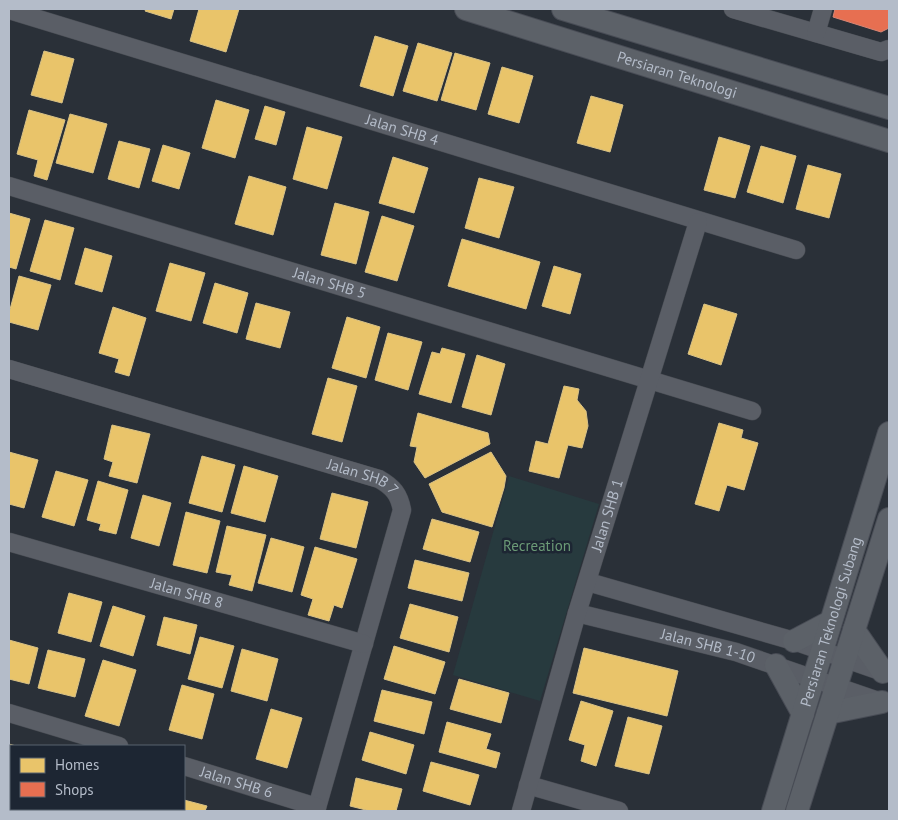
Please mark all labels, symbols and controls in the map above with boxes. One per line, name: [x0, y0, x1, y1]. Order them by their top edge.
street label: Persiaran Teknologi: [615, 47, 739, 102]
street label: Jalan SHB 4: [363, 109, 441, 149]
street label: Jalan SHB 5: [290, 262, 368, 303]
street label: Jalan SHB 7: [324, 454, 403, 499]
street label: Jalan SHB 1: [586, 477, 627, 555]
street label: Persiaran Teknologi Subang: [796, 534, 866, 709]
park label: Recreation: [503, 536, 571, 555]
street label: Jalan SHB 8: [147, 573, 226, 612]
street label: Jalan SHB 1-10: [658, 624, 758, 667]
legend: [10, 745, 185, 810]
text: Homes: [55, 755, 99, 774]
street label: Jalan SHB 6: [197, 761, 275, 802]
text: Shops: [55, 780, 94, 799]

